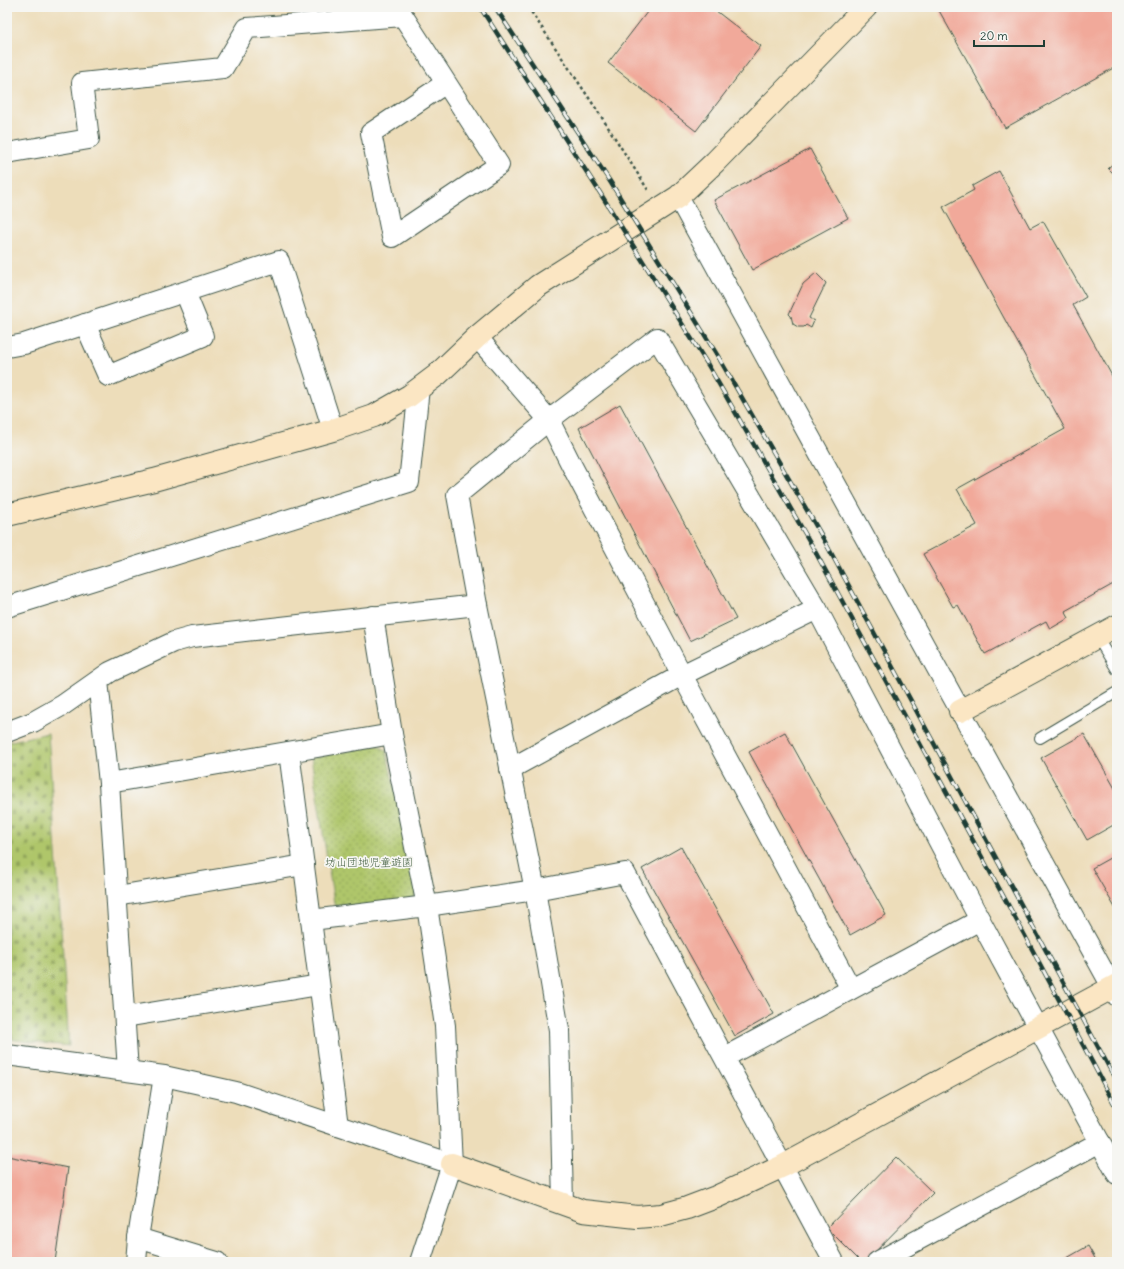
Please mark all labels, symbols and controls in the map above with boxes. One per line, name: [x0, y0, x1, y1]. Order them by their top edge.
scale bar: [974, 22, 1044, 48]
text: 20 m: [980, 28, 1008, 43]
park label: 坊山団地児童遊園: [325, 855, 413, 869]

